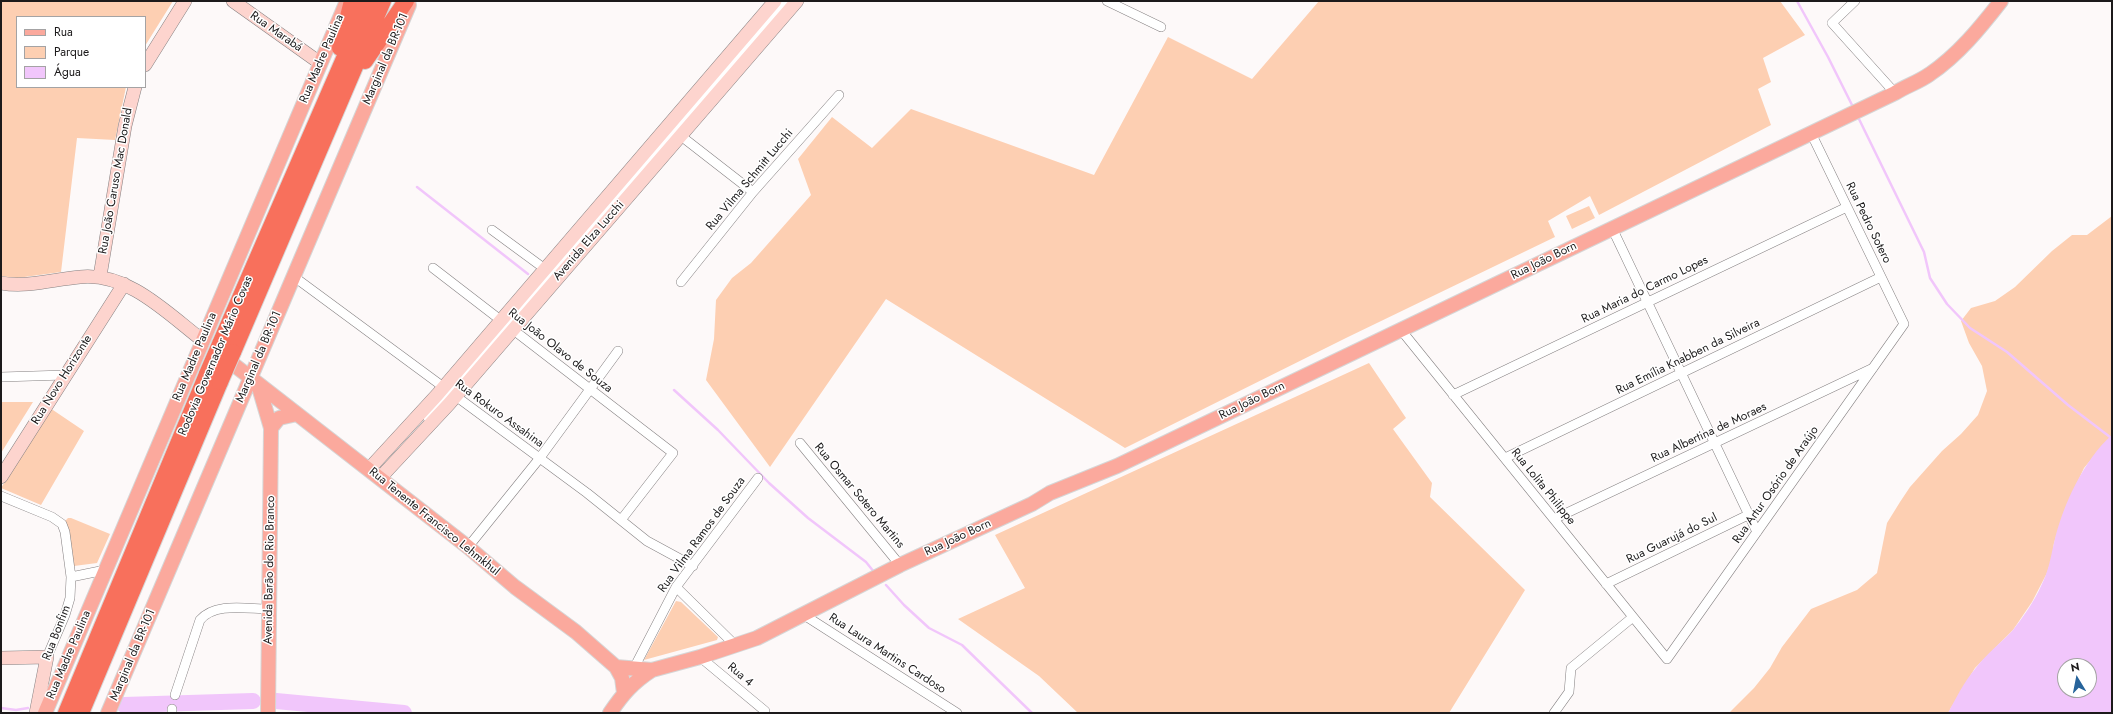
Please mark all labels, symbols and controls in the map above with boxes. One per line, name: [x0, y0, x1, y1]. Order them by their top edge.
street label: Rua Marabá: [247, 9, 305, 55]
street label: Marginal da BR-101: [360, 11, 412, 107]
street label: Rua Madre Paulina: [297, 13, 347, 105]
legend: [16, 16, 146, 88]
text: Rua: [54, 23, 73, 41]
text: Parque: [54, 43, 89, 61]
text: Água: [54, 63, 81, 81]
street label: Rua João Caruso Mac Donald: [96, 107, 136, 255]
street label: Rua Vilma Schmitt Lucchi: [703, 126, 797, 234]
street label: Rua Pedro Sotero: [1842, 180, 1894, 266]
street label: Avenida Elza Lucchi: [550, 198, 628, 284]
street label: Rua João Born: [1509, 239, 1579, 283]
street label: Rua Maria do Carmo Lopes: [1579, 253, 1711, 327]
street label: Rodovia Governador Mário Covas: [176, 274, 256, 438]
street label: Rua João Olavo de Souza: [505, 306, 615, 396]
street label: Marginal da BR-101: [233, 309, 285, 405]
street label: Rua Madre Paulina: [170, 311, 220, 403]
street label: Rua Emília Knabben da Silveira: [1614, 316, 1762, 398]
street label: Rua Novo Horizonte: [29, 333, 95, 427]
street label: Rua Rokuro Assahina: [452, 377, 546, 451]
street label: Rua João Born: [1217, 379, 1287, 423]
street label: Rua Albertina de Moraes: [1649, 400, 1769, 466]
street label: Rua Artur Osório de Araújo: [1730, 424, 1822, 546]
street label: Rua Osmar Sotero Martins: [811, 441, 907, 551]
street label: Rua Lolita Philippe: [1508, 446, 1578, 528]
street label: Rua Tenente Francisco Lehmkhul: [366, 465, 502, 579]
street label: Rua Vilma Ramos de Souza: [655, 474, 749, 596]
street label: Avenida Barão do Rio Branco: [262, 495, 278, 645]
street label: Rua Guarujá do Sul: [1624, 511, 1720, 567]
street label: Rua João Born: [923, 516, 993, 560]
street label: Rua Bonfim: [40, 603, 74, 663]
street label: Marginal da BR-101: [107, 607, 159, 703]
street label: Rua Madre Paulina: [44, 609, 94, 701]
street label: Rua Laura Martins Cardoso: [826, 611, 948, 697]
north arrow: [2057, 658, 2097, 698]
text: N: [2069, 659, 2081, 676]
street label: Rua 4: [724, 660, 756, 690]

